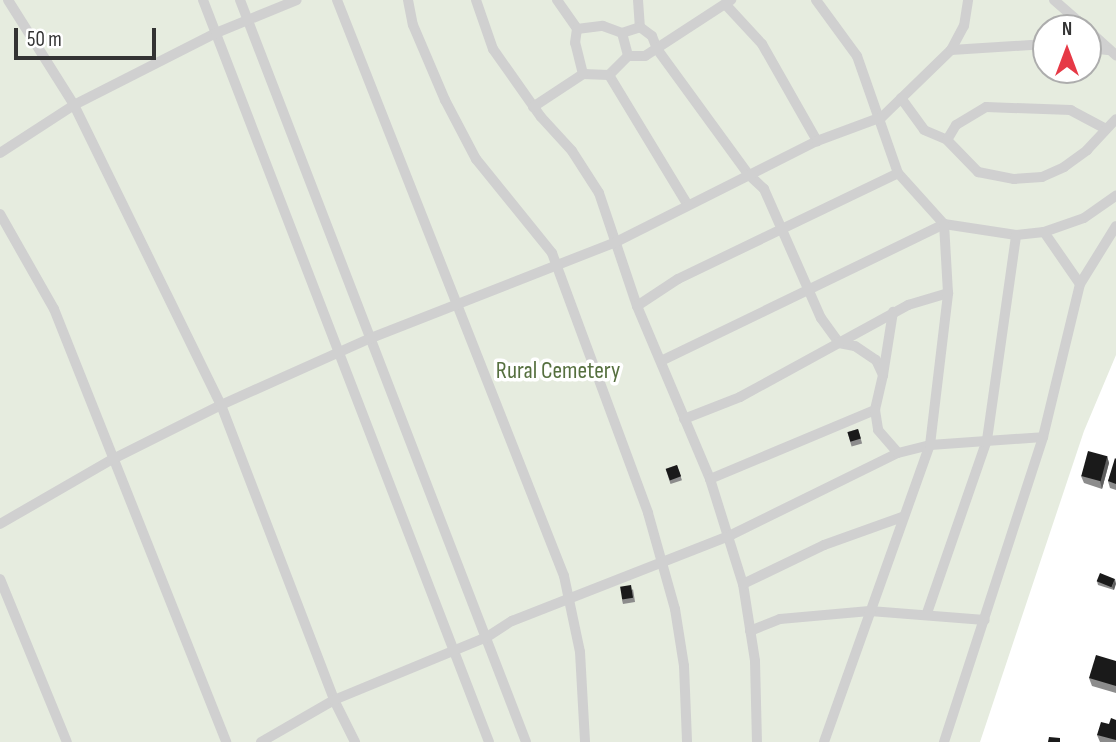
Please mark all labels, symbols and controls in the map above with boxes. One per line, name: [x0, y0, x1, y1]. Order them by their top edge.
scale bar: [18, 14, 159, 58]
north arrow: [1032, 14, 1102, 84]
text: N: [1062, 18, 1072, 41]
text: 50 m: [27, 27, 62, 52]
park label: Rural Cemetery: [496, 357, 620, 385]

